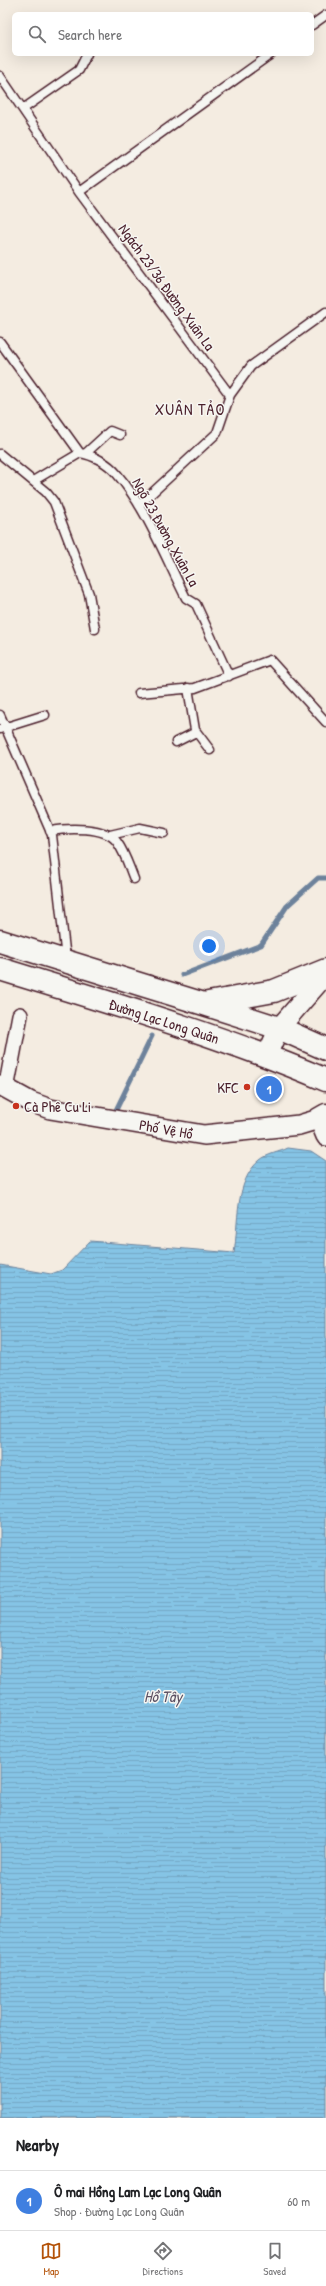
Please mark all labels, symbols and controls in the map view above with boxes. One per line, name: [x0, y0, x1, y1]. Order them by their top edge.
search box: [12, 12, 314, 56]
icon: search: [26, 23, 48, 45]
text: Search here: [58, 24, 122, 45]
street label: Ngách 23/36 Đường Xuân La: [114, 219, 220, 355]
district label: XUÂN TẢO: [155, 398, 225, 420]
street label: Ngõ 23 Đường Xuân La: [127, 474, 205, 590]
your location: [199, 936, 219, 956]
street label: Đường Lạc Long Quân: [106, 993, 222, 1049]
pin: 1: [256, 1074, 282, 1104]
place label: KFC: [217, 1077, 239, 1098]
marker: KFC: [242, 1082, 252, 1092]
place label: Cà Phê Cu Li: [24, 1096, 91, 1117]
marker: Cà Phê Cu Li: [11, 1101, 21, 1111]
street label: Phố Vệ Hồ: [138, 1114, 194, 1144]
water label: Hồ Tây: [144, 1685, 184, 1707]
text: Nearby: [16, 2133, 59, 2156]
text: Ô mai Hồng Lam Lạc Long Quân: [54, 2181, 222, 2202]
text: 1: [27, 2192, 31, 2210]
text: 60 m: [287, 2192, 310, 2210]
text: Shop · Đường Lạc Long Quân: [54, 2202, 184, 2220]
tab: Map: [40, 2240, 62, 2278]
tab: Directions: [143, 2240, 183, 2278]
tab: Saved: [263, 2240, 286, 2278]

